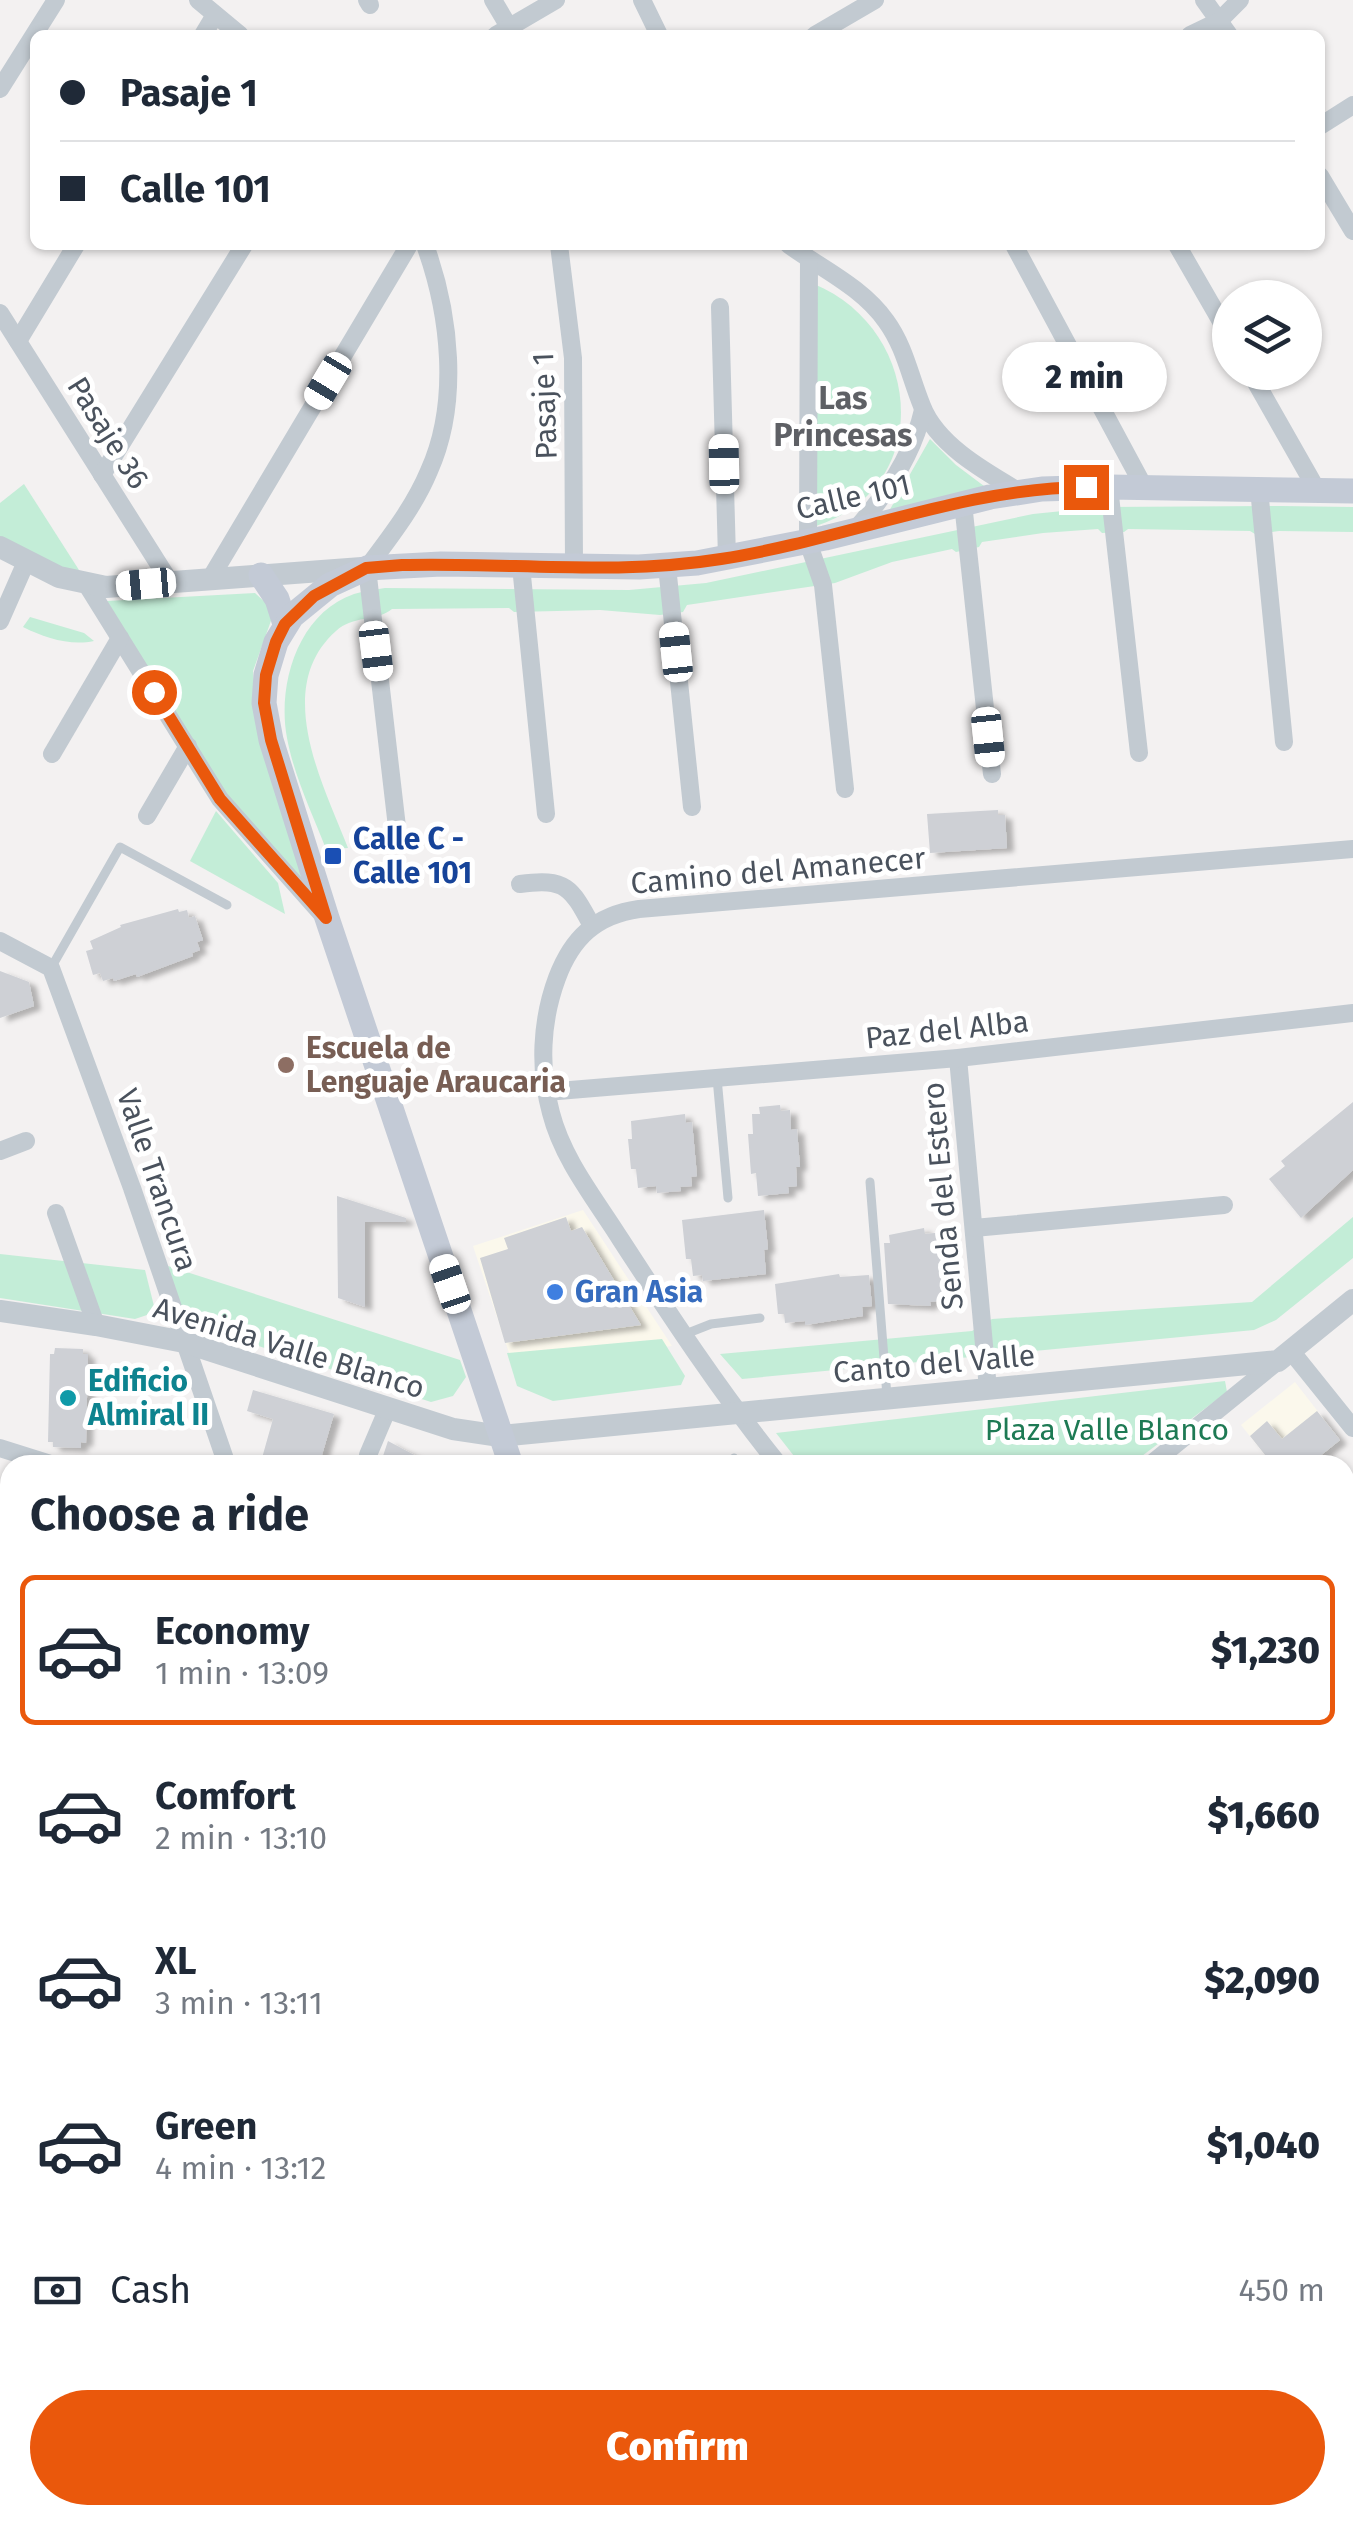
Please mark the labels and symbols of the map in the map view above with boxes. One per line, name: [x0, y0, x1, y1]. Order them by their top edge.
callout: 2 min: [1004, 342, 1168, 412]
car: [300, 348, 356, 414]
street label: Pasaje 1: [525, 352, 565, 460]
street label: Pasaje 36: [60, 370, 156, 496]
district label: Las Princesas: [773, 379, 913, 454]
car: [708, 434, 740, 494]
route end: [1064, 465, 1109, 510]
street label: Calle 101: [792, 466, 914, 528]
car: [115, 566, 177, 602]
car: [357, 619, 395, 683]
car: [658, 621, 694, 683]
route start: [132, 670, 177, 715]
car: [970, 706, 1006, 768]
place label: Calle C - Calle 101: [353, 821, 472, 891]
street label: Camino del Amanecer: [629, 840, 927, 902]
marker: Calle C - Calle 101: [322, 845, 344, 867]
street label: Paz del Alba: [864, 1004, 1030, 1056]
place label: Escuela de Lenguaje Araucaria: [306, 1030, 566, 1100]
marker: Escuela de Lenguaje Araucaria: [275, 1054, 297, 1076]
street label: Senda del Estero: [915, 1081, 971, 1311]
street label: Valle Trancura: [109, 1084, 205, 1276]
car: [426, 1251, 474, 1317]
place label: Gran Asia: [575, 1274, 703, 1310]
marker: Gran Asia: [544, 1281, 566, 1303]
street label: Avenida Valle Blanco: [149, 1290, 429, 1406]
street label: Canto del Valle: [832, 1337, 1036, 1391]
place label: Edificio Almiral II: [87, 1363, 209, 1433]
marker: Edificio Almiral II: [57, 1387, 79, 1409]
park label: Plaza Valle Blanco: [985, 1412, 1229, 1448]

